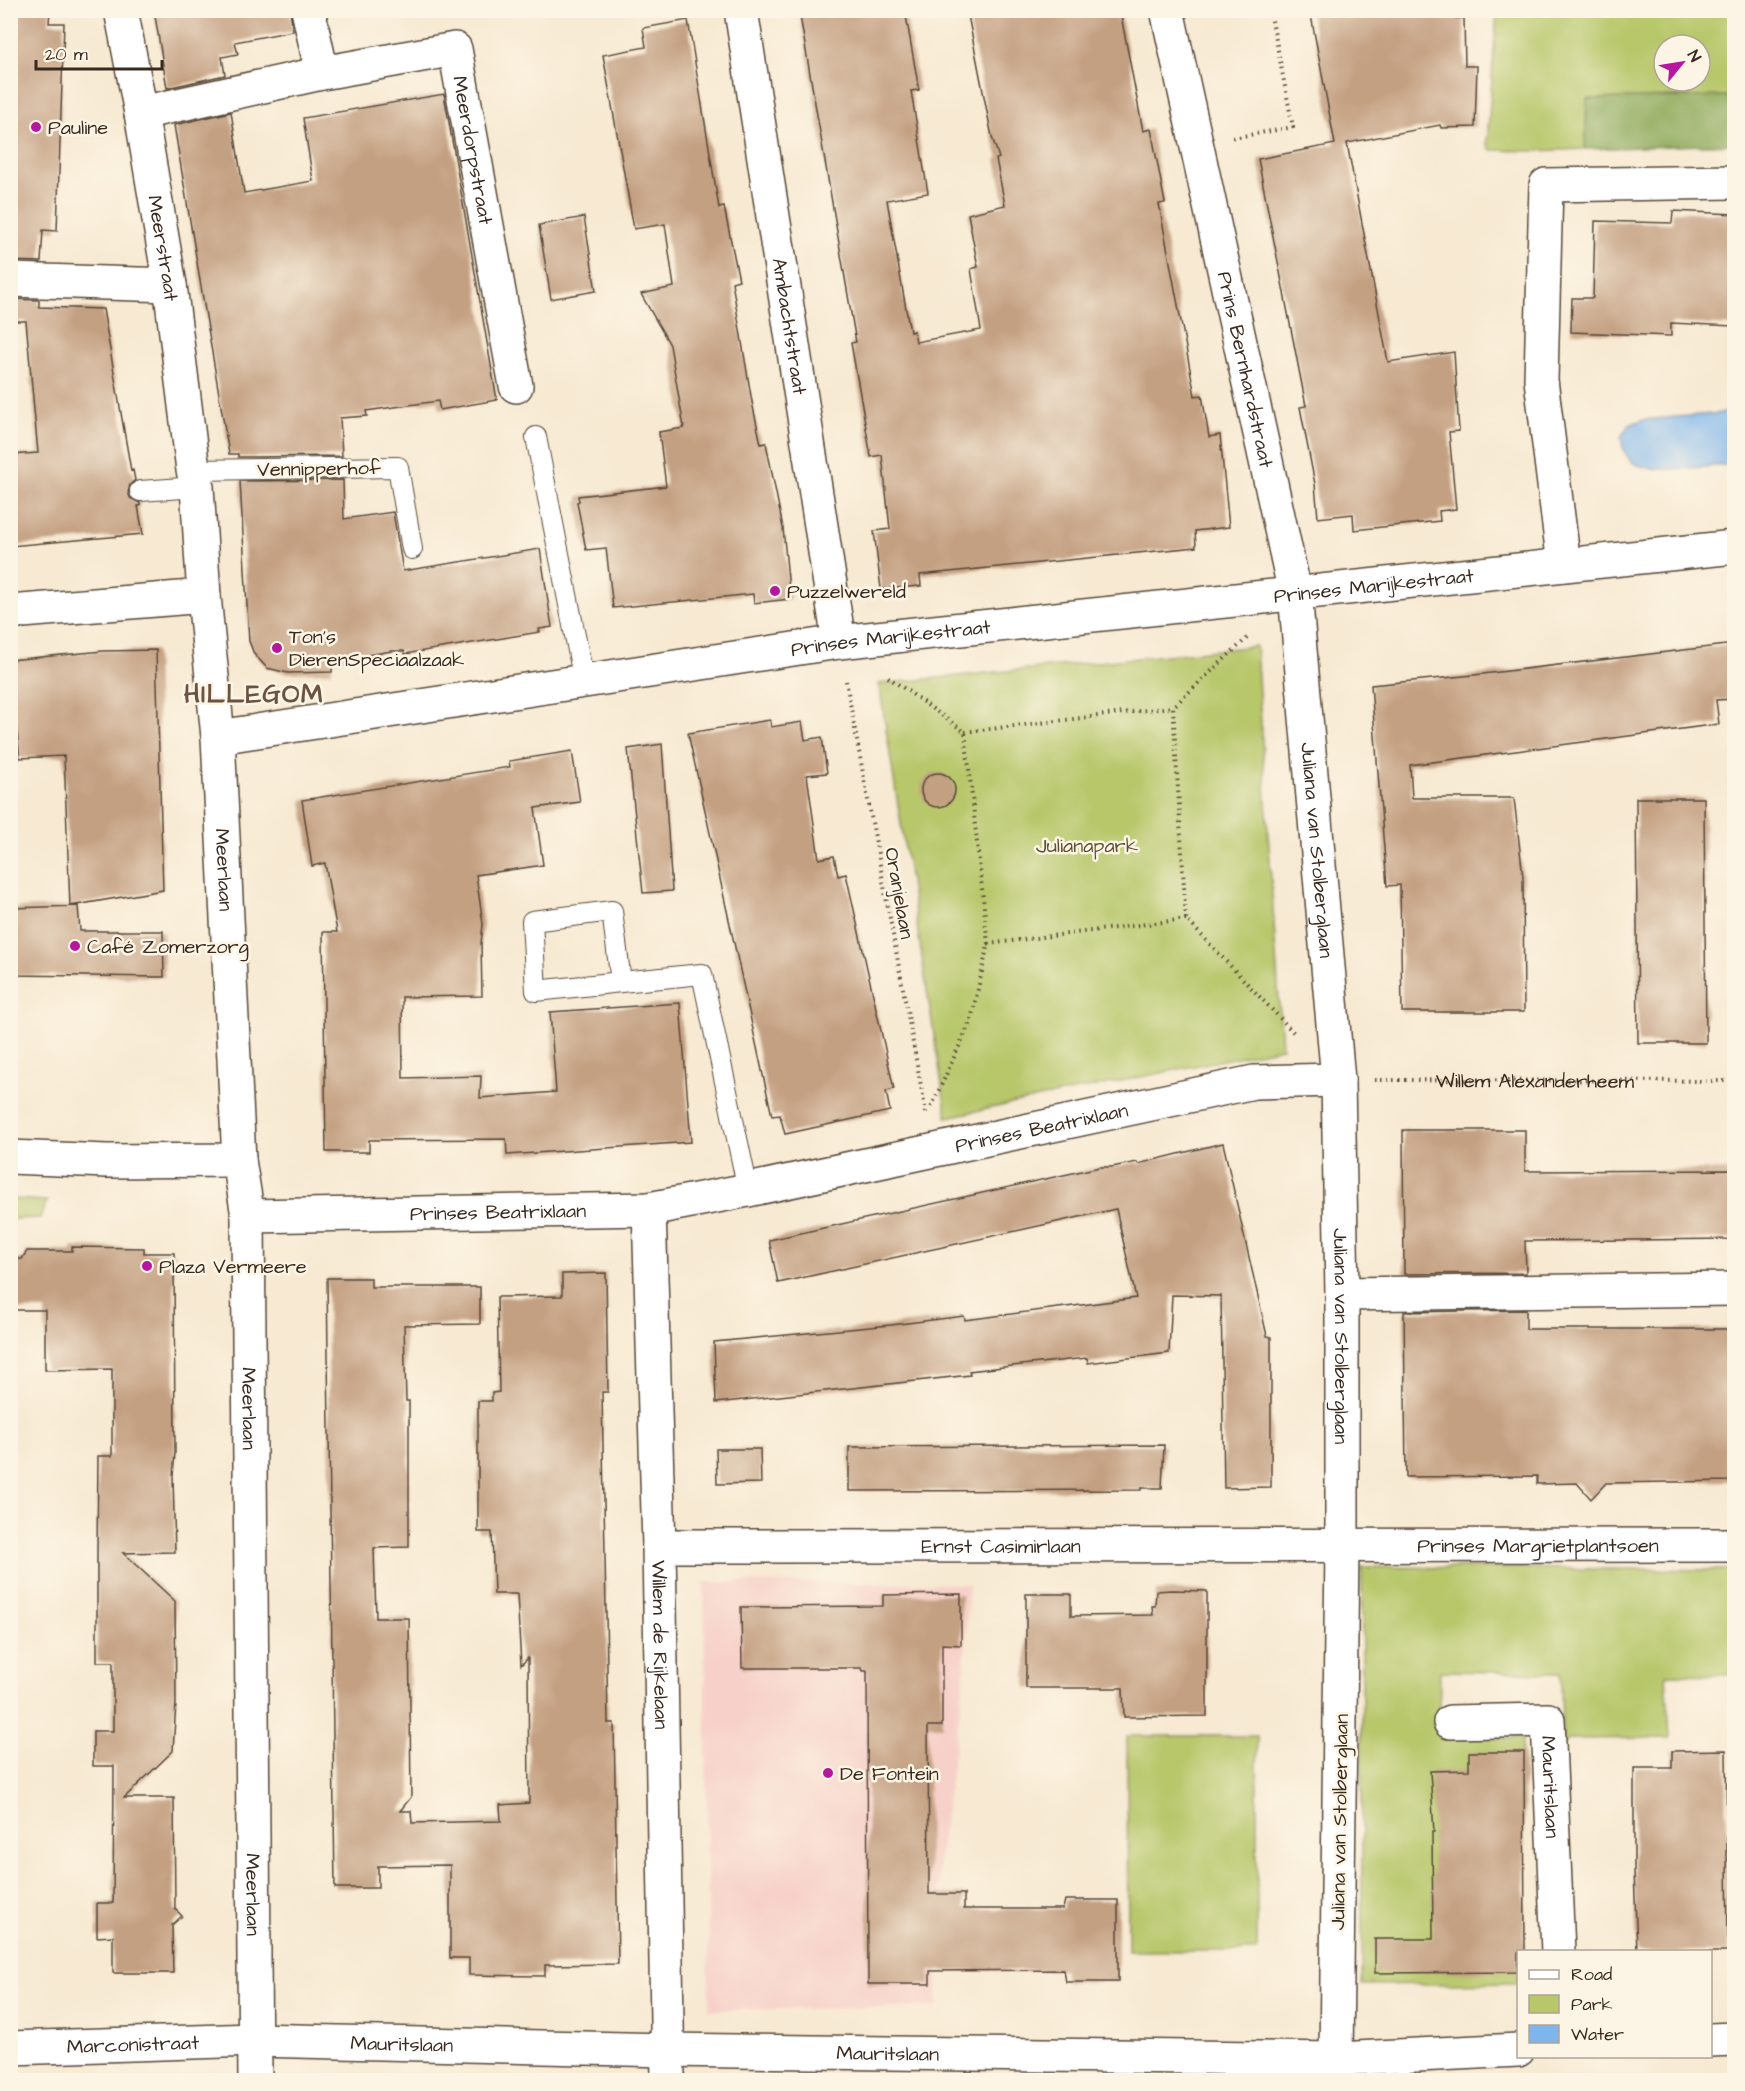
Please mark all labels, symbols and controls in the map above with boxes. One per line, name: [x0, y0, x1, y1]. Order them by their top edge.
scale bar: [36, 33, 162, 71]
north arrow: [1652, 33, 1712, 93]
text: 20 m: [45, 42, 88, 67]
text: N: [1682, 46, 1706, 66]
street label: Meerdorpstraat: [445, 74, 500, 227]
place label: Pauline: [48, 114, 108, 142]
marker: Pauline: [29, 120, 43, 134]
street label: Meerstraat: [140, 193, 185, 303]
street label: Ambachtstraat: [765, 256, 813, 397]
street label: Prins Bernhardstraat: [1210, 269, 1280, 470]
street label: Vennipperhof: [257, 454, 381, 484]
street label: Prinses Marijkestraat: [1272, 562, 1475, 611]
place label: Puzzelwereld: [787, 578, 906, 606]
marker: Puzzelwereld: [768, 584, 782, 598]
street label: Prinses Marijkestraat: [789, 613, 992, 664]
place label: Ton's DierenSpeciaalzaak: [289, 623, 464, 674]
marker: Ton's DierenSpeciaalzaak: [270, 641, 284, 655]
district label: HILLEGOM: [184, 676, 324, 712]
street label: Juliana van Stolberglaan: [1293, 741, 1340, 959]
street label: Meerlaan: [208, 828, 240, 912]
park label: Julianapark: [1036, 832, 1138, 860]
street label: Oranjelaan: [877, 845, 921, 941]
place label: Café Zomerzorg: [87, 933, 249, 962]
marker: Café Zomerzorg: [68, 939, 82, 953]
street label: Willem Alexanderheem: [1436, 1067, 1635, 1096]
street label: Prinses Beatrixlaan: [953, 1096, 1131, 1160]
street label: Prinses Beatrixlaan: [410, 1197, 586, 1228]
street label: Juliana van Stolberglaan: [1326, 1228, 1355, 1444]
place label: Plaza Vermeere: [159, 1253, 307, 1281]
marker: Plaza Vermeere: [140, 1259, 154, 1273]
street label: Meerlaan: [234, 1367, 263, 1450]
street label: Prinses Margrietplantsoen: [1417, 1532, 1659, 1561]
street label: Ernst Casimirlaan: [921, 1533, 1081, 1561]
street label: Willem de Rijkelaan: [644, 1560, 675, 1730]
street label: Juliana van Stolberglaan: [1324, 1714, 1357, 1930]
street label: Mauritslaan: [1534, 1735, 1566, 1839]
place label: De Fontein: [840, 1760, 939, 1788]
marker: De Fontein: [821, 1766, 835, 1780]
street label: Meerlaan: [238, 1853, 267, 1936]
legend: [1517, 1950, 1712, 2058]
text: Road: [1571, 1962, 1612, 1987]
text: Park: [1571, 1992, 1613, 2017]
text: Water: [1571, 2022, 1624, 2047]
street label: Marconistraat: [66, 2029, 200, 2061]
street label: Mauritslaan: [350, 2029, 453, 2060]
street label: Mauritslaan: [836, 2039, 939, 2069]

